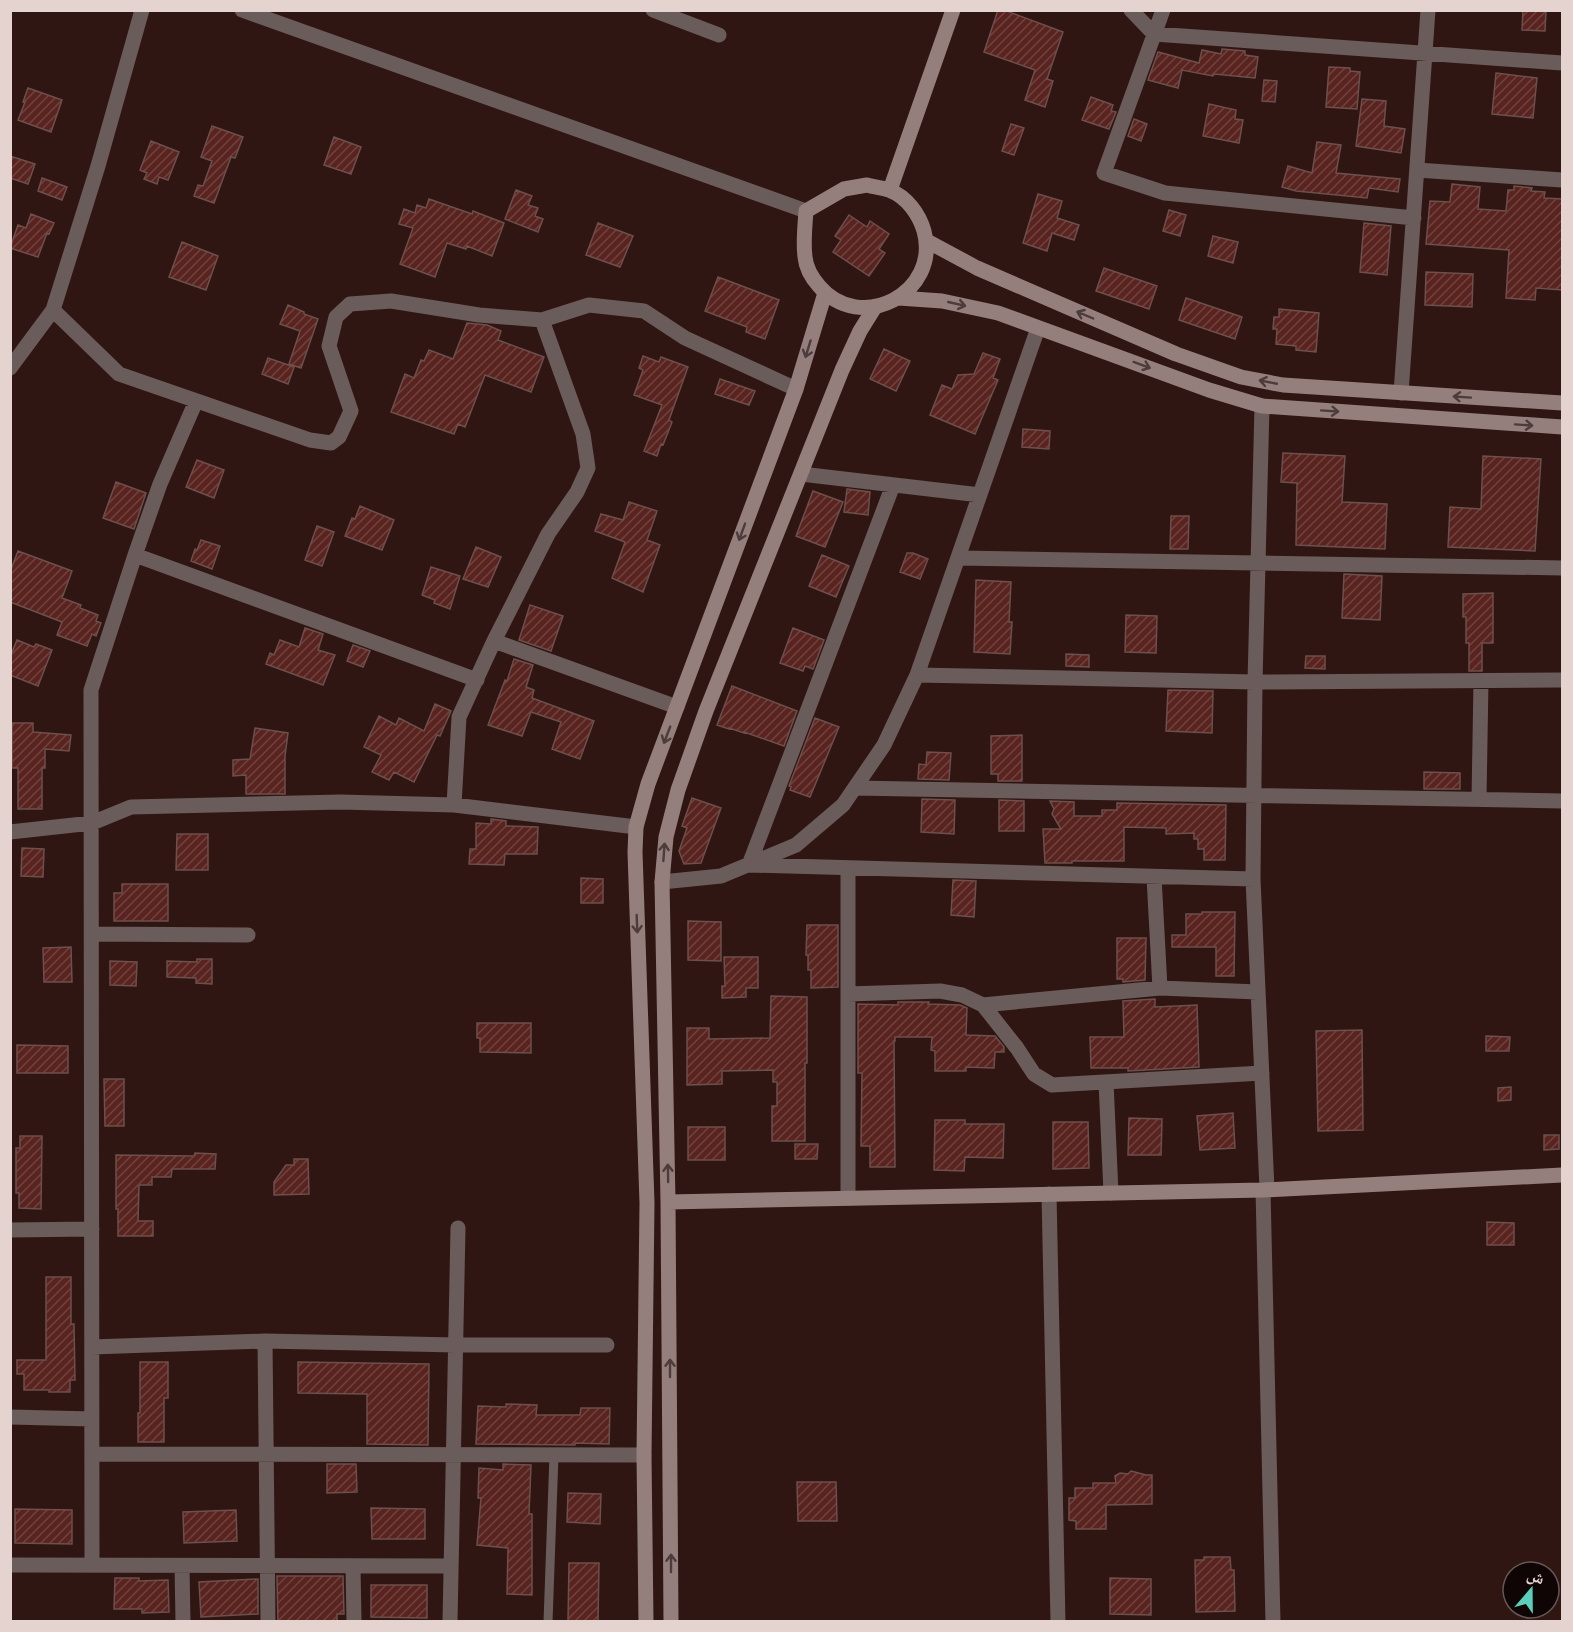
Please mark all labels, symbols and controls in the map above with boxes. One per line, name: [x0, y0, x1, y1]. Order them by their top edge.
one-way arrow: [947, 299, 966, 310]
one-way arrow: [1077, 309, 1095, 320]
one-way arrow: [802, 339, 813, 358]
one-way arrow: [1132, 361, 1151, 372]
one-way arrow: [1259, 376, 1278, 387]
one-way arrow: [1453, 391, 1473, 402]
one-way arrow: [1319, 405, 1339, 416]
one-way arrow: [1514, 419, 1534, 430]
one-way arrow: [736, 523, 747, 541]
one-way arrow: [660, 725, 671, 744]
one-way arrow: [659, 843, 670, 863]
one-way arrow: [632, 914, 643, 934]
one-way arrow: [662, 1164, 674, 1184]
one-way arrow: [664, 1359, 676, 1379]
one-way arrow: [665, 1554, 677, 1574]
north arrow: [1501, 1560, 1561, 1620]
text: ش: [1525, 1564, 1548, 1588]

